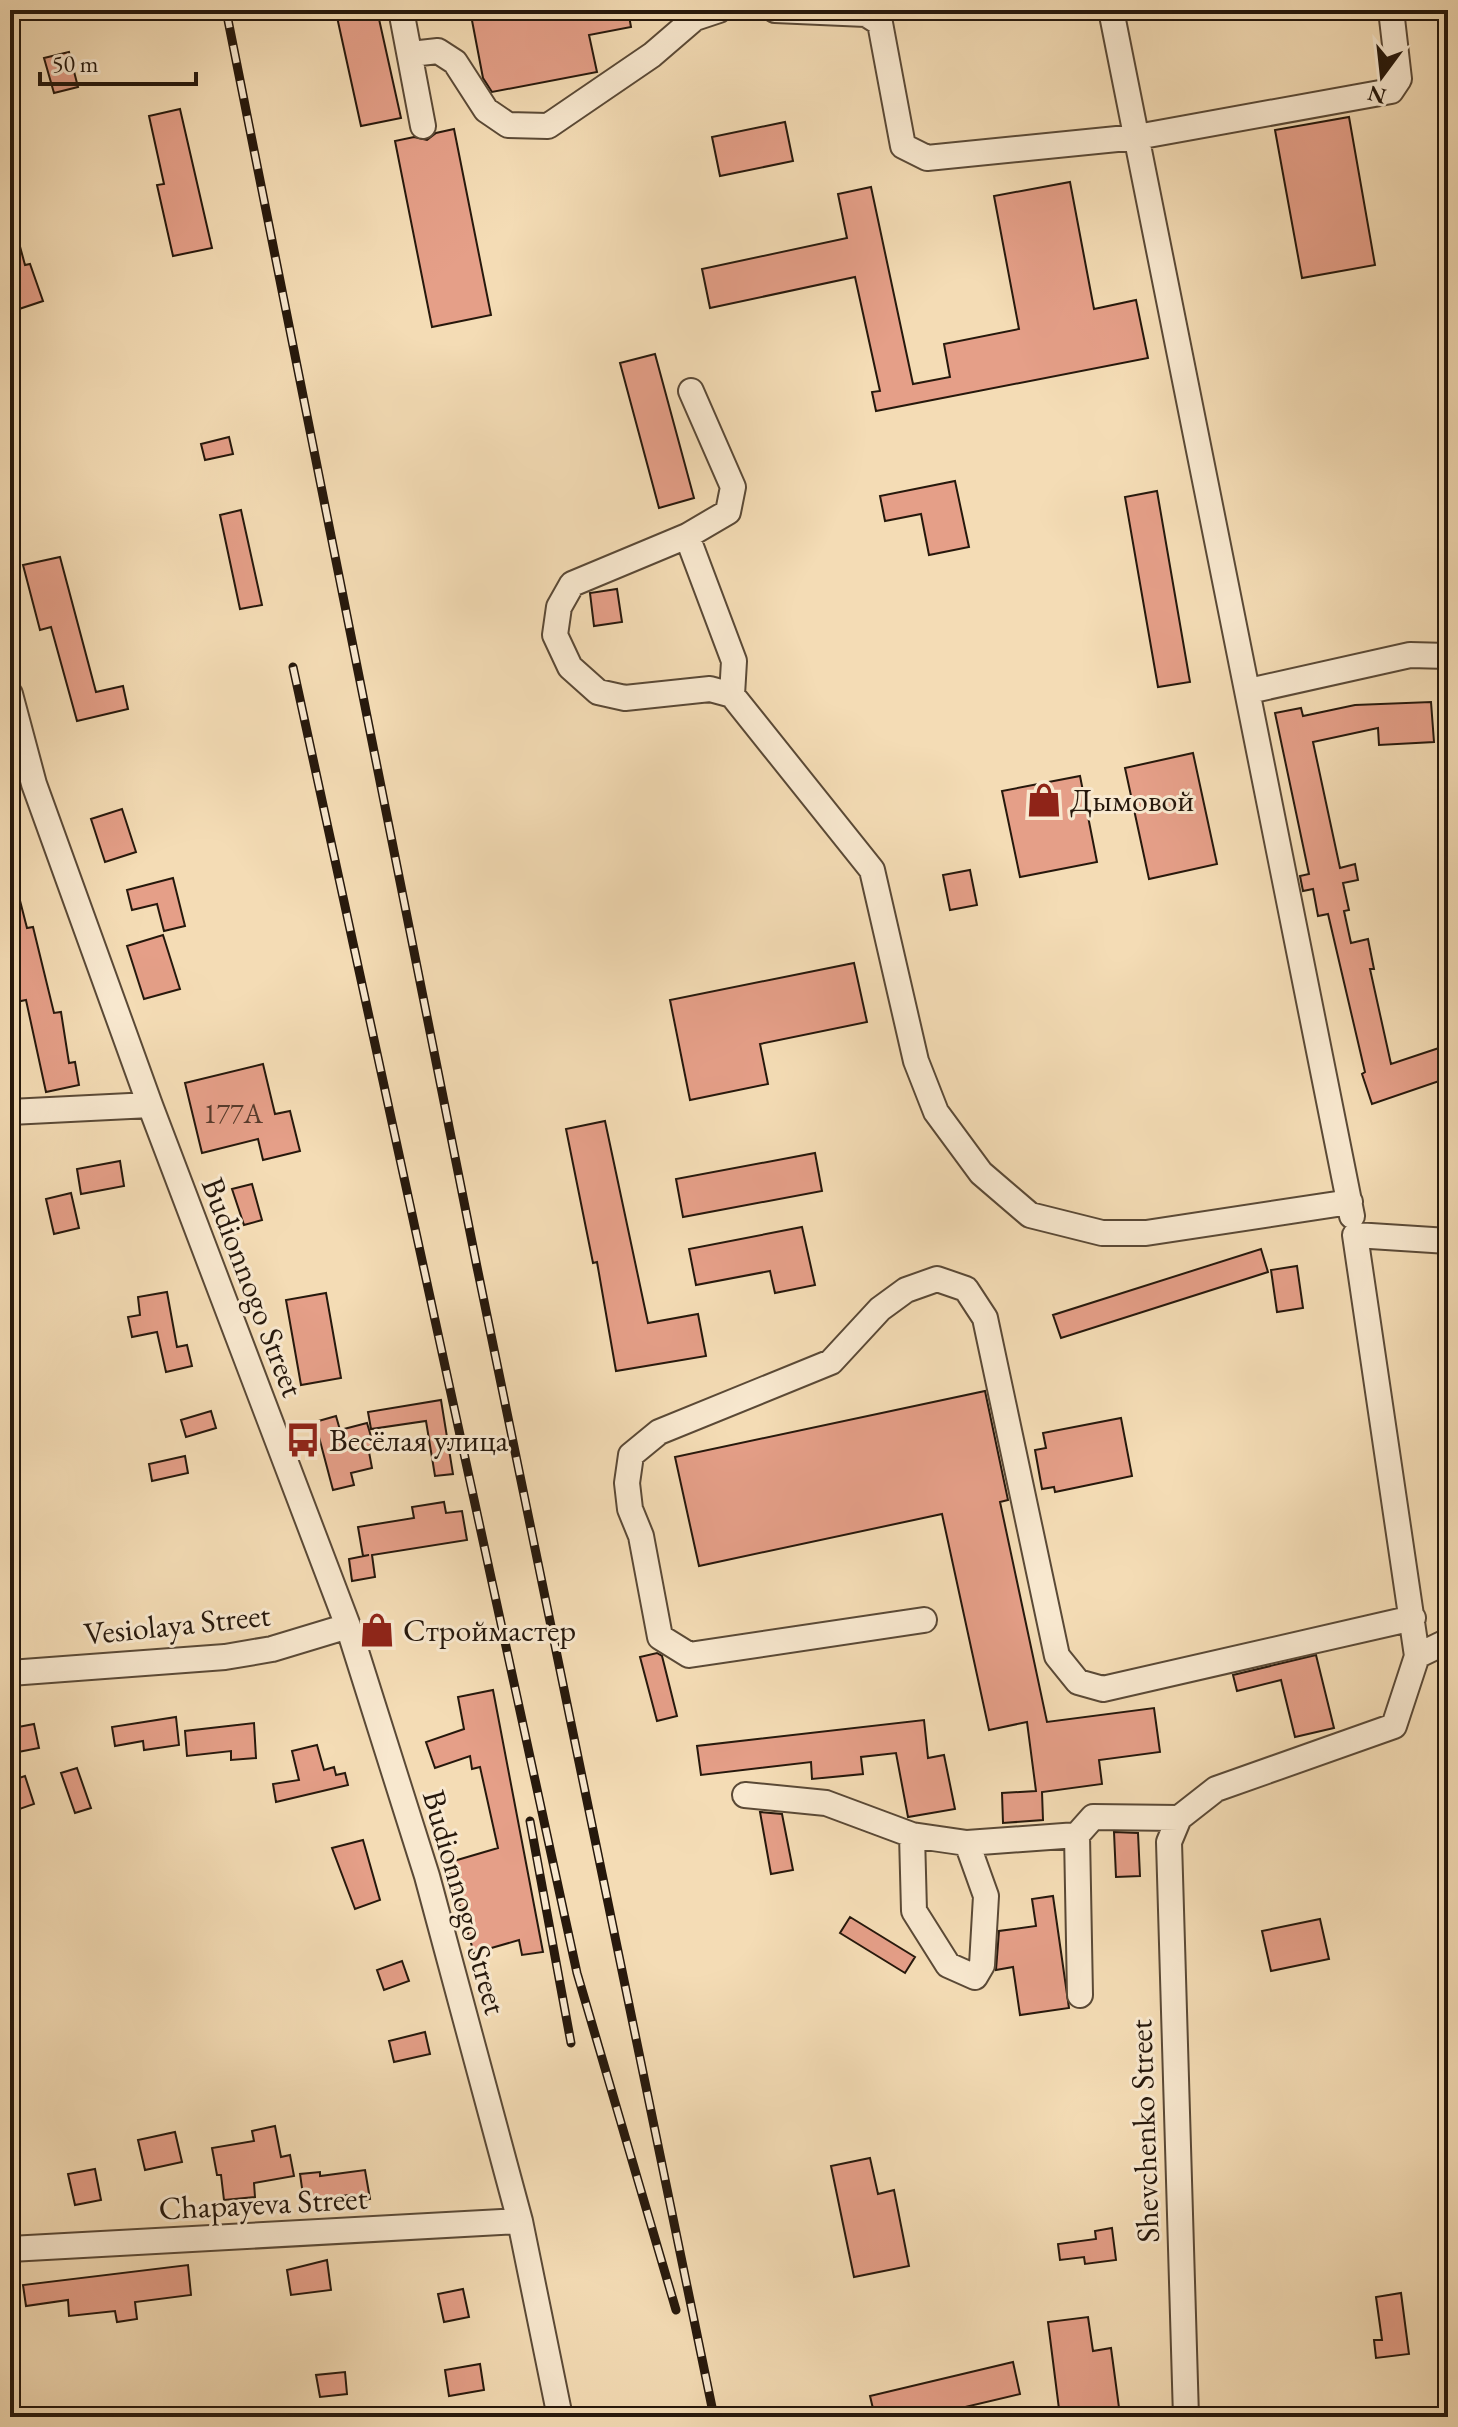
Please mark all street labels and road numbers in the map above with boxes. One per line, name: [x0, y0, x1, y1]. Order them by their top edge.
street label: Budionnogo Street: [192, 1171, 314, 1403]
street label: Vesiolaya Street: [82, 1593, 272, 1655]
street label: Budionnogo Street: [413, 1785, 517, 2019]
street label: Shevchenko Street: [1119, 2019, 1169, 2243]
street label: Chapayeva Street: [157, 2177, 369, 2229]

